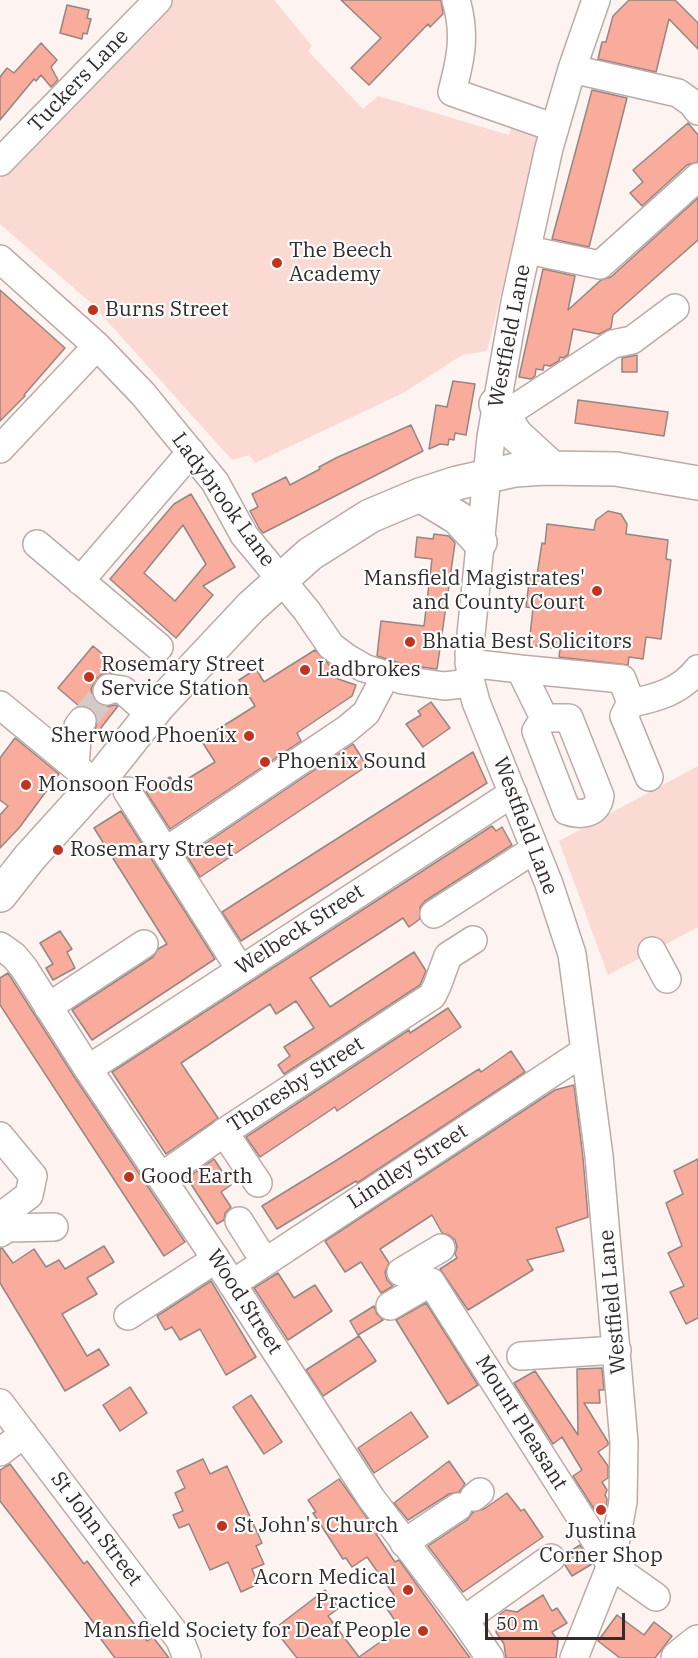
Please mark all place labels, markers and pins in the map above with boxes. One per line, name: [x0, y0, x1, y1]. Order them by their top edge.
place label: The Beech Academy: [289, 238, 392, 288]
marker: The Beech Academy: [270, 256, 284, 270]
place label: Burns Street: [105, 297, 229, 323]
marker: Burns Street: [86, 303, 100, 317]
place label: Mansfield Magistrates' and County Court: [364, 566, 585, 616]
marker: Mansfield Magistrates' and County Court: [590, 584, 604, 598]
place label: Bhatia Best Solicitors: [422, 629, 632, 655]
marker: Bhatia Best Solicitors: [403, 635, 417, 649]
place label: Rosemary Street Service Station: [101, 652, 265, 702]
place label: Ladbrokes: [317, 657, 421, 683]
marker: Ladbrokes: [298, 663, 312, 677]
marker: Rosemary Street Service Station: [82, 670, 96, 684]
place label: Sherwood Phoenix: [51, 723, 237, 749]
marker: Sherwood Phoenix: [242, 729, 256, 743]
place label: Phoenix Sound: [277, 749, 427, 775]
marker: Phoenix Sound: [258, 755, 272, 769]
place label: Monsoon Foods: [38, 772, 193, 798]
marker: Monsoon Foods: [19, 778, 33, 792]
place label: Rosemary Street: [70, 837, 234, 863]
marker: Rosemary Street: [51, 843, 65, 857]
place label: Good Earth: [141, 1164, 253, 1190]
marker: Good Earth: [122, 1170, 136, 1184]
marker: Justina Corner Shop: [594, 1503, 608, 1517]
place label: St John's Church: [234, 1513, 399, 1539]
marker: St John's Church: [215, 1519, 229, 1533]
place label: Justina Corner Shop: [539, 1519, 663, 1569]
place label: Acorn Medical Practice: [254, 1565, 396, 1615]
marker: Acorn Medical Practice: [401, 1583, 415, 1597]
place label: Mansfield Society for Deaf People: [84, 1618, 411, 1644]
marker: Mansfield Society for Deaf People: [416, 1624, 430, 1638]

